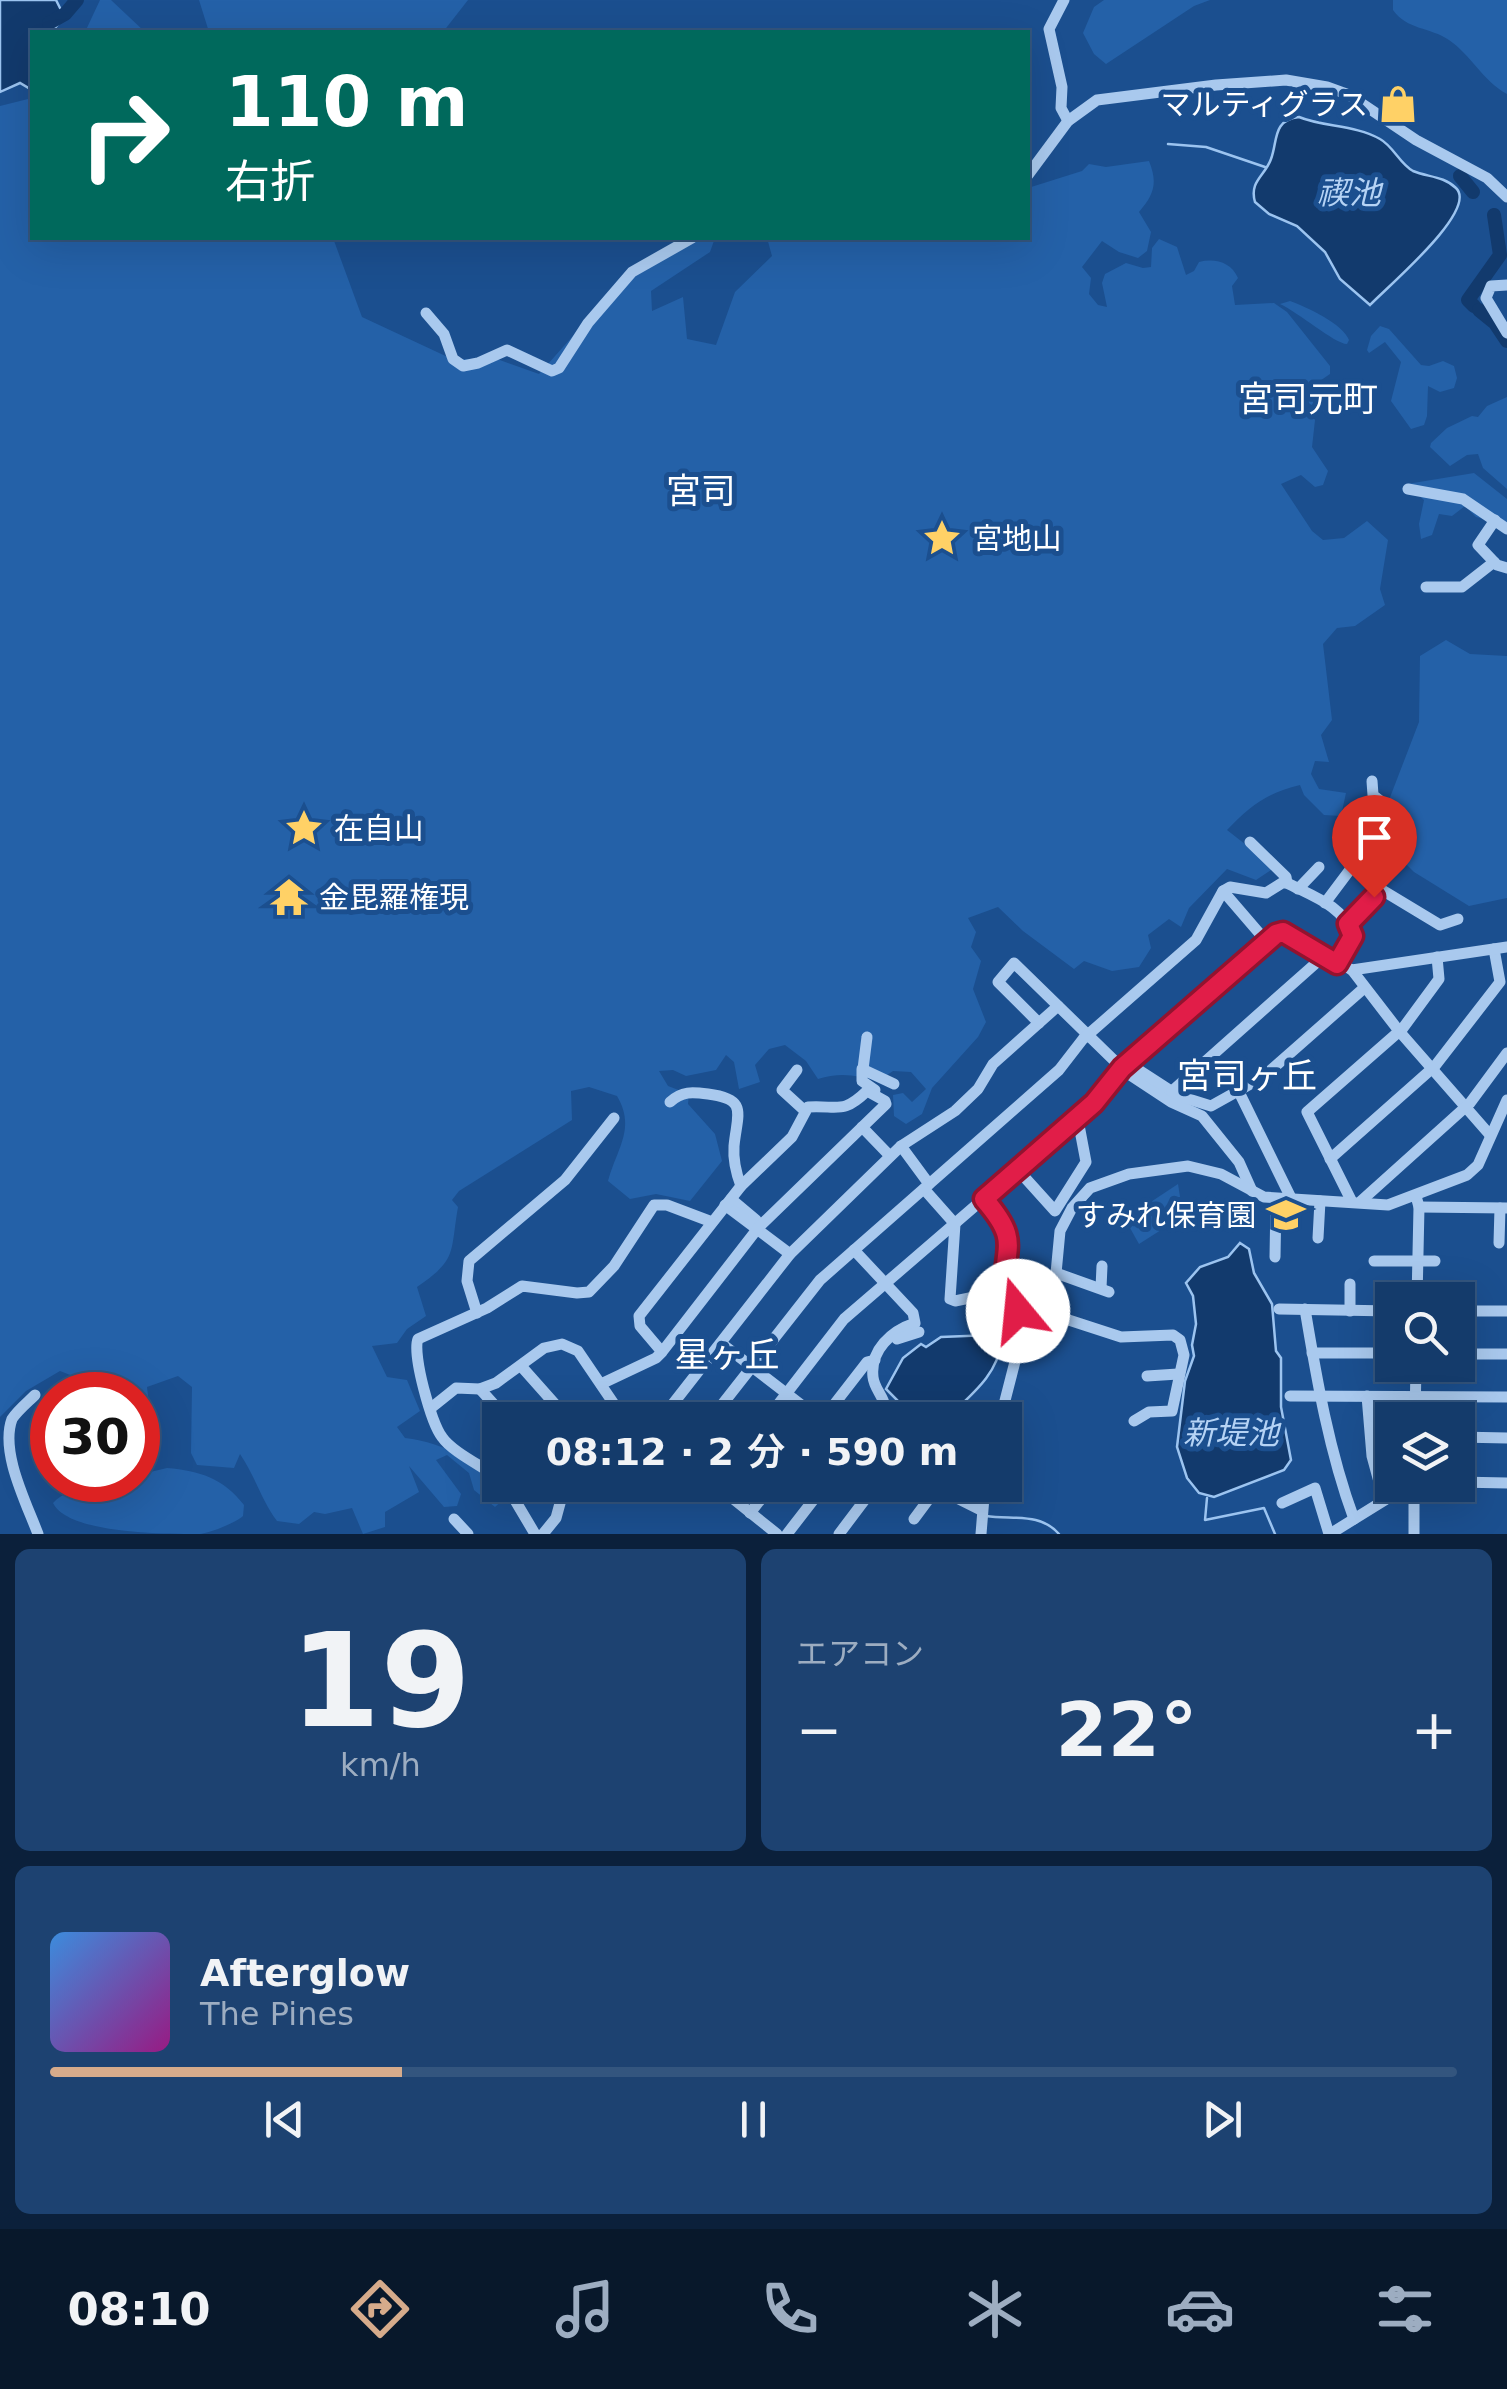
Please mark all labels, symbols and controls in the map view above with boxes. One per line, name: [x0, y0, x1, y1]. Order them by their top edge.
text: 110 m: [225, 61, 468, 143]
icon: right: [60, 70, 190, 200]
shop icon: マルティグラス: [1377, 83, 1419, 125]
place label: マルティグラス: [1160, 87, 1368, 122]
text: 右折: [225, 155, 315, 208]
water label: 禊池: [1317, 174, 1384, 212]
district label: 宮司元町: [1238, 379, 1378, 419]
district label: 宮司: [666, 471, 736, 511]
place icon: 宮地山: [921, 517, 963, 559]
place label: 宮地山: [972, 521, 1062, 556]
pin: [1332, 795, 1417, 898]
place icon: 在自山: [283, 807, 325, 849]
icon: arrive: [1347, 810, 1402, 865]
place label: 在自山: [334, 811, 424, 846]
temple icon: 金毘羅権現: [268, 876, 310, 918]
place label: 金毘羅権現: [319, 880, 469, 915]
district label: 宮司ヶ丘: [1177, 1056, 1317, 1096]
school or university icon: すみれ保育園: [1265, 1194, 1307, 1236]
place label: すみれ保育園: [1076, 1198, 1256, 1233]
position arrow: [966, 1259, 1070, 1363]
map controls: [1375, 1282, 1475, 1502]
button: search: [1375, 1282, 1475, 1382]
district label: 星ヶ丘: [674, 1335, 780, 1375]
speed limit sign: 30: [30, 1372, 160, 1502]
button: layers: [1375, 1402, 1475, 1502]
water label: 新堤池: [1183, 1414, 1282, 1452]
text: 08:12 · 2 分 · 590 m: [546, 1430, 958, 1474]
text: 19: [290, 1605, 471, 1757]
text: エアコン: [796, 1635, 924, 1673]
text: 22°: [1056, 1686, 1197, 1774]
text: −: [796, 1698, 842, 1762]
text: +: [1411, 1698, 1457, 1762]
text: km/h: [340, 1746, 421, 1784]
text: Afterglow: [200, 1951, 410, 1995]
text: The Pines: [200, 1995, 354, 2033]
icon: previous: [257, 2092, 312, 2147]
icon: pause: [726, 2092, 781, 2147]
icon: next: [1195, 2092, 1250, 2147]
icon: directions: [345, 2274, 415, 2344]
icon: music: [550, 2274, 620, 2344]
icon: phone: [755, 2274, 825, 2344]
icon: climate: [960, 2274, 1030, 2344]
icon: car: [1165, 2274, 1235, 2344]
icon: filters: [1370, 2274, 1440, 2344]
text: 08:10: [67, 2283, 211, 2336]

